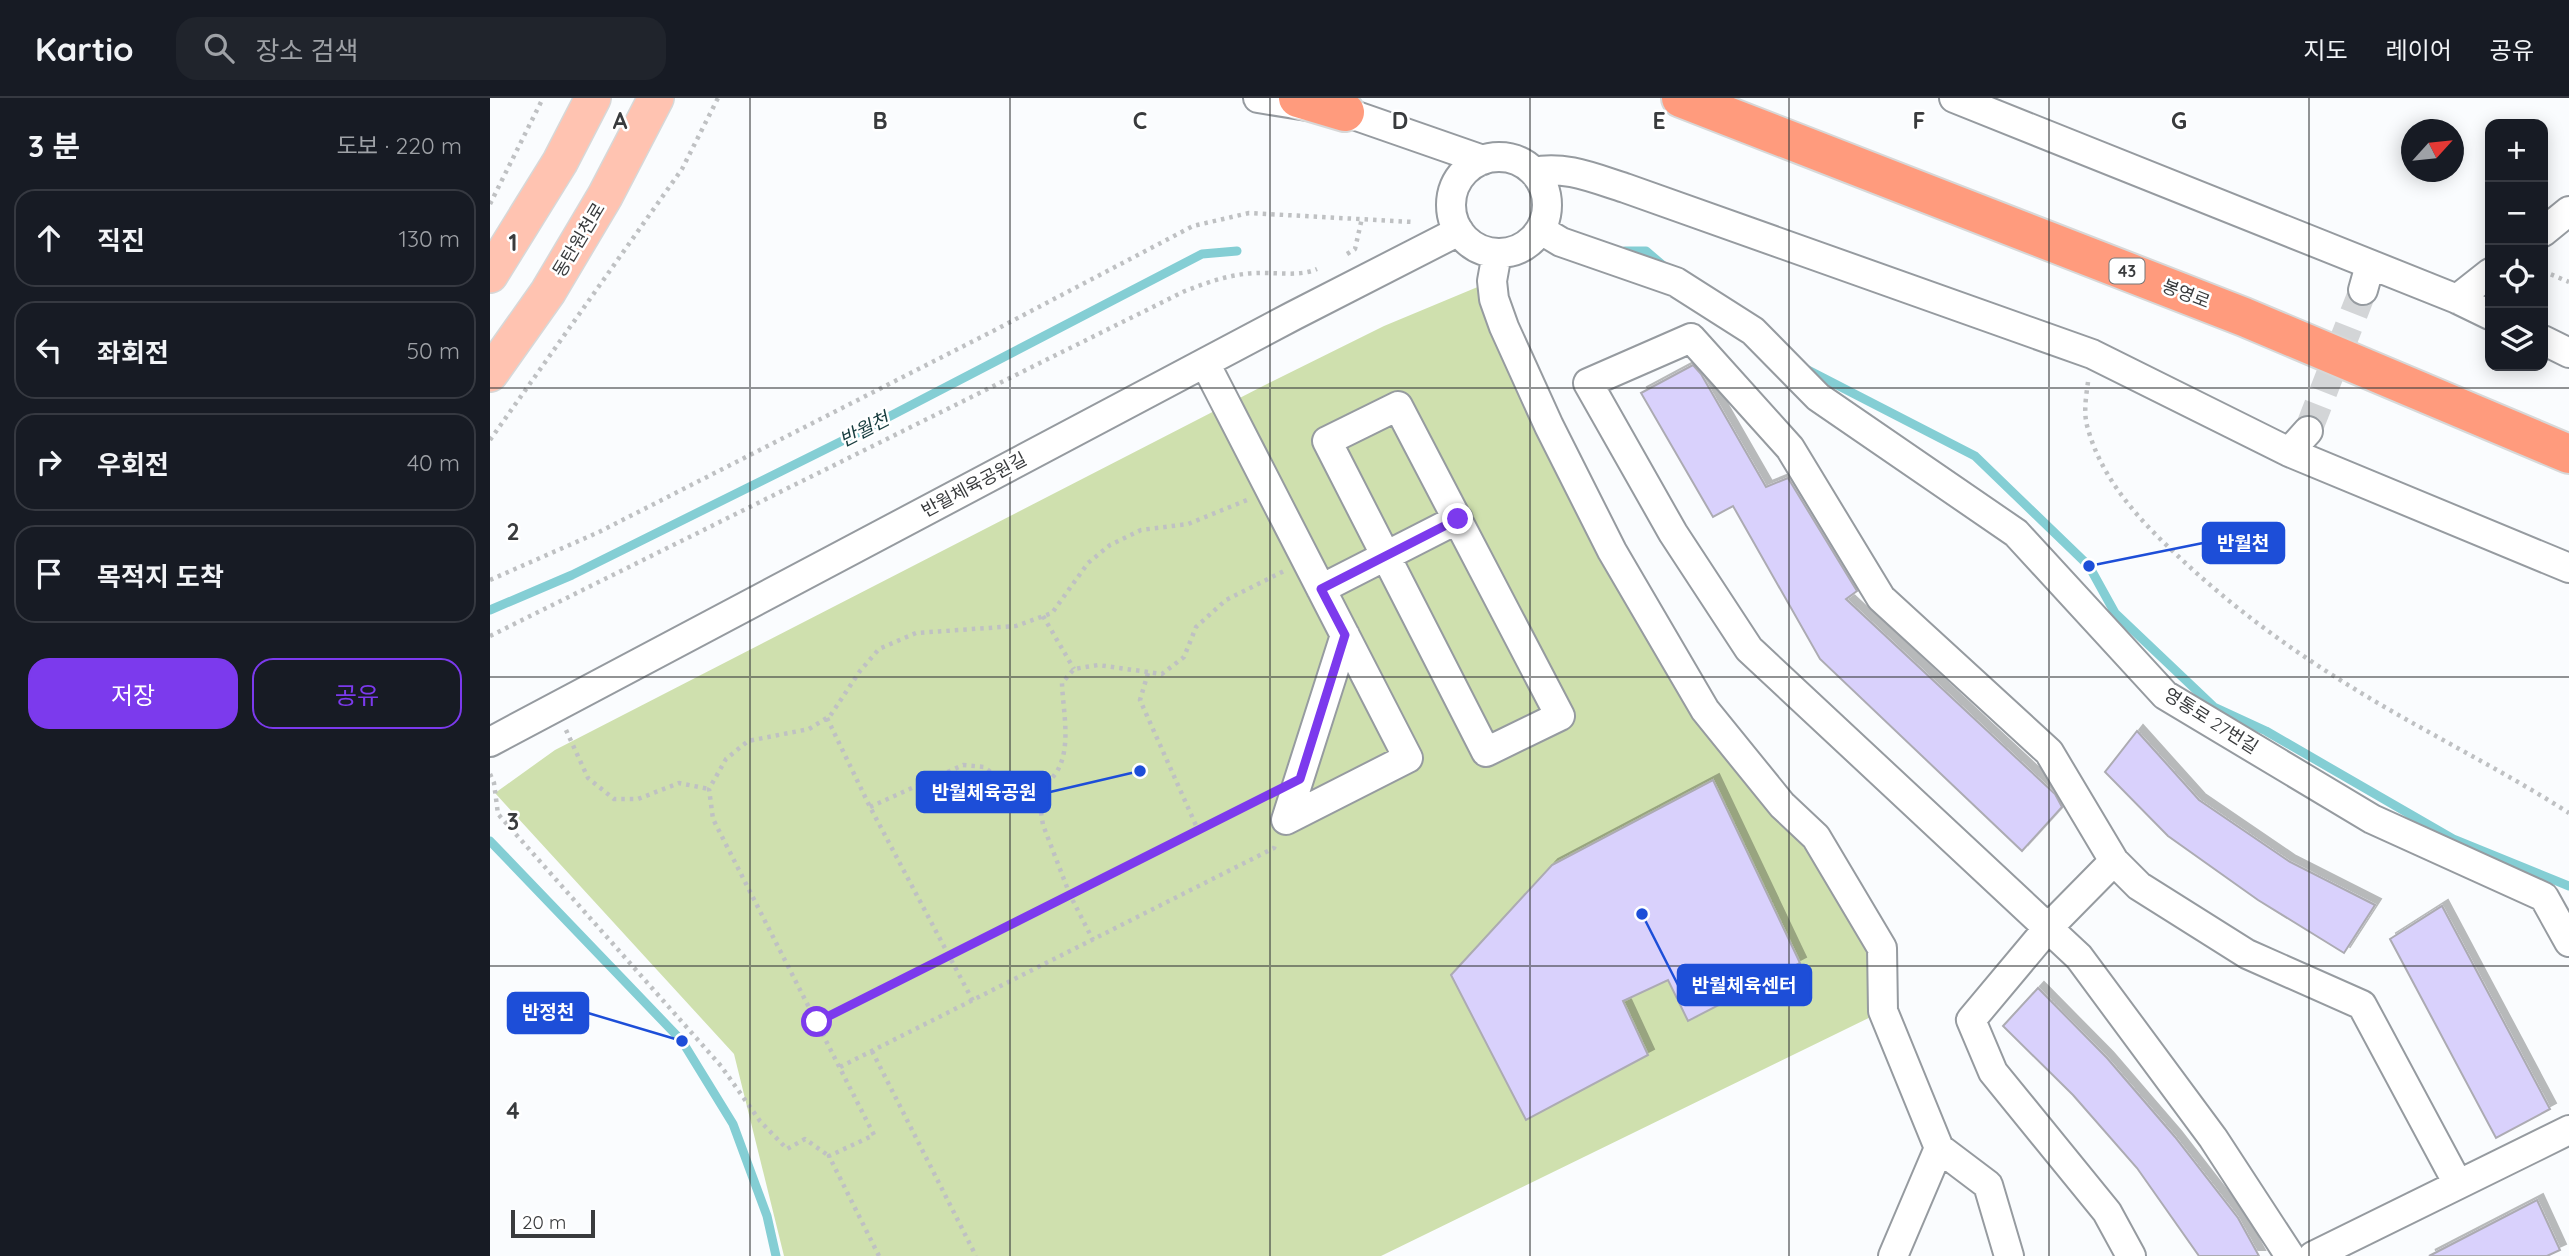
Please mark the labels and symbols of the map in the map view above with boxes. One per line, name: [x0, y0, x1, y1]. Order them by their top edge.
text: A: [613, 106, 628, 135]
text: B: [872, 106, 888, 135]
text: C: [1133, 106, 1147, 135]
text: D: [1392, 106, 1408, 135]
text: E: [1652, 106, 1666, 135]
text: F: [1913, 106, 1925, 135]
text: G: [2171, 106, 2187, 135]
north arrow: [2401, 119, 2464, 182]
street label: 동탄원천로: [547, 198, 610, 281]
text: 1: [509, 228, 517, 257]
road number: 43: [2110, 258, 2144, 284]
street label: 봉영로: [2159, 274, 2213, 313]
water label: 반월천: [835, 406, 894, 452]
street label: 반월체육공원길: [917, 447, 1030, 522]
route end: [1442, 503, 1473, 534]
text: 2: [506, 517, 520, 546]
callout: 반월천: [2203, 523, 2284, 563]
text: 반월천: [2217, 531, 2269, 555]
street label: 영통로 27번길: [2160, 683, 2263, 759]
callout: 반월체육공원: [917, 772, 1050, 812]
text: 반월체육공원: [932, 780, 1036, 804]
text: 3: [507, 807, 519, 836]
callout: 반월체육센터: [1678, 965, 1811, 1005]
text: 반월체육센터: [1692, 973, 1796, 997]
callout: 반정천: [508, 993, 588, 1033]
text: 반정천: [522, 1000, 574, 1024]
route start: [801, 1006, 832, 1037]
text: 4: [506, 1096, 520, 1125]
scale bar: [511, 1207, 595, 1239]

